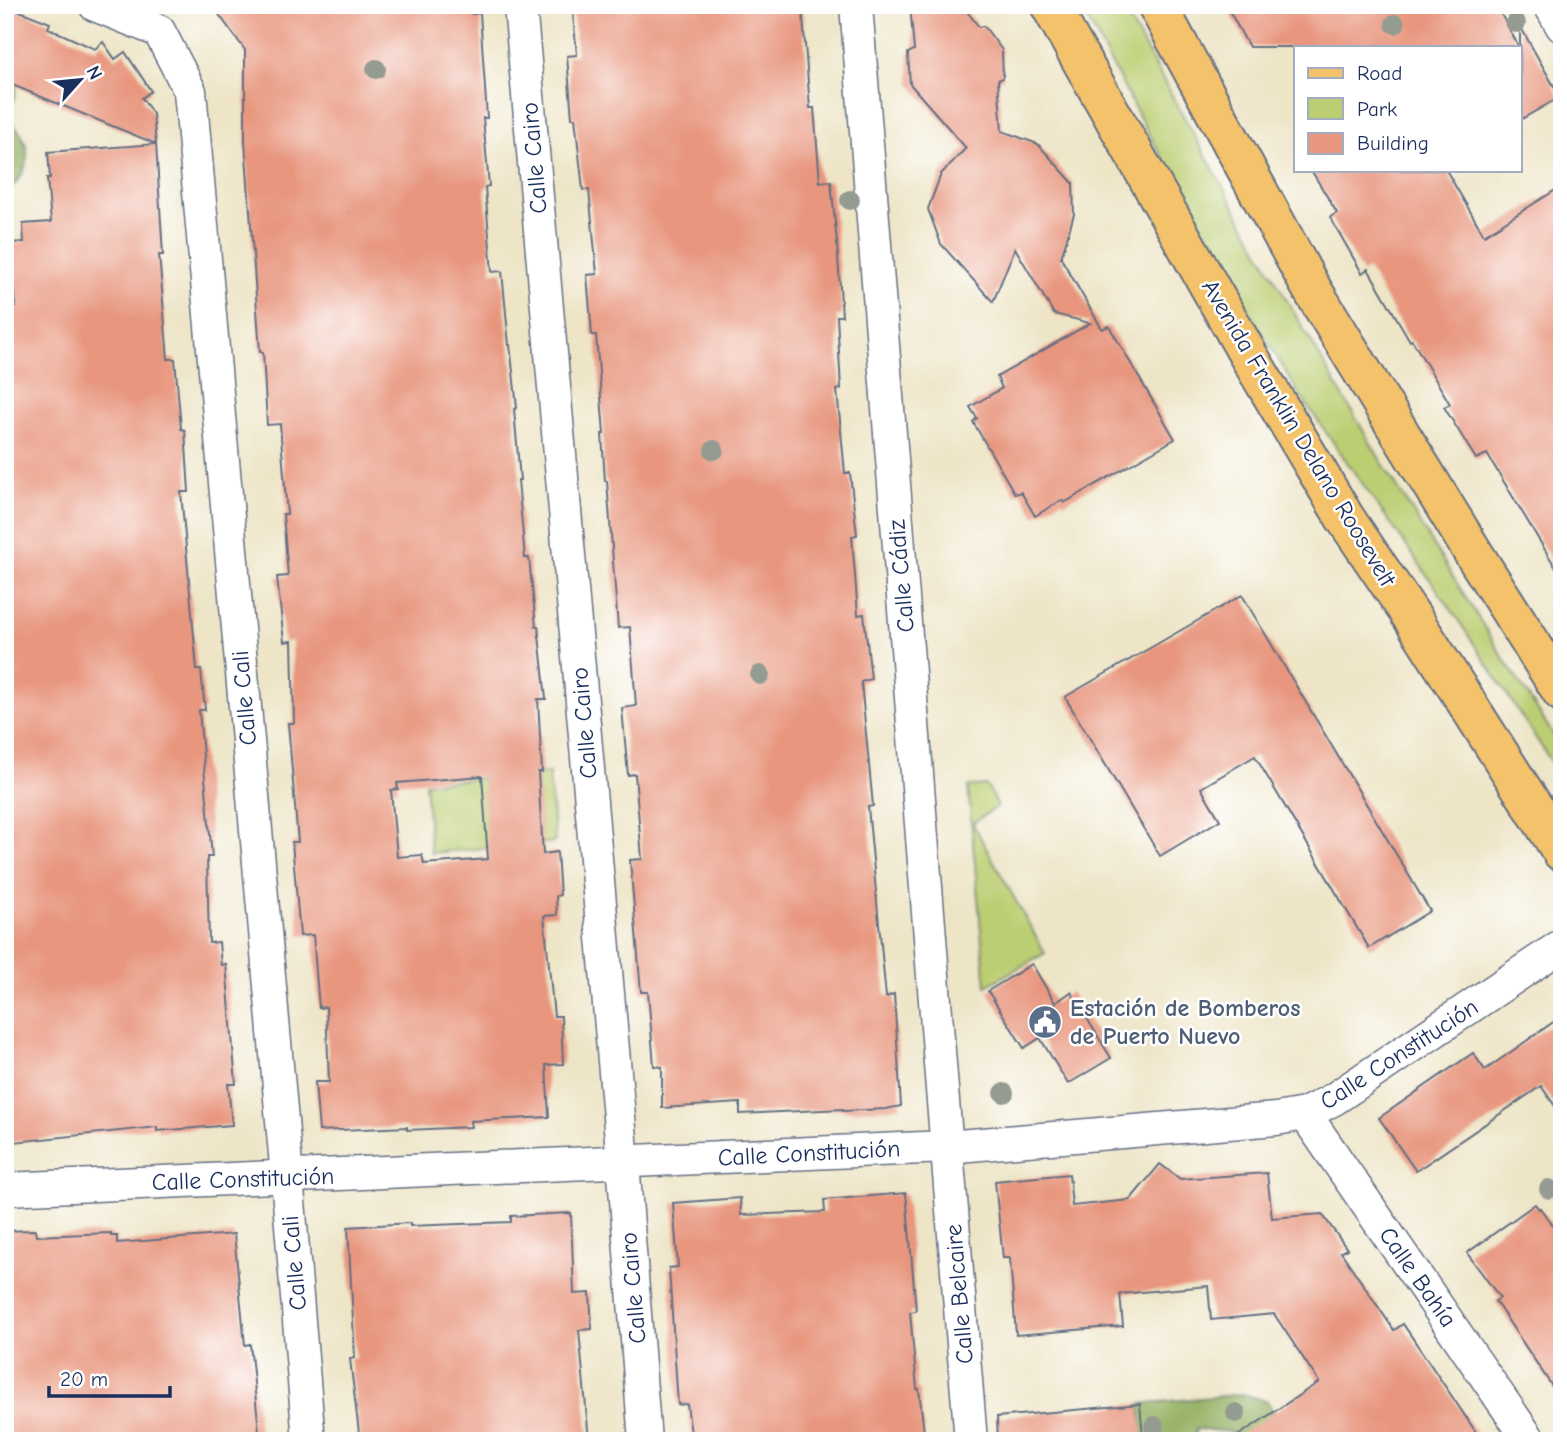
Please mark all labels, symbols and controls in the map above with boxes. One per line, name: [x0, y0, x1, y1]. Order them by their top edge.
north arrow: [46, 46, 116, 116]
legend: [1294, 46, 1522, 172]
text: Road: [1357, 61, 1402, 85]
text: N: [82, 62, 107, 83]
text: Park: [1357, 97, 1397, 121]
street label: Calle Cairo: [515, 101, 553, 215]
text: Building: [1357, 131, 1429, 155]
street label: Avenida Franklin Delano Roosevelt: [1196, 274, 1403, 593]
street label: Calle Cádiz: [882, 518, 920, 634]
street label: Calle Cali: [226, 649, 262, 747]
street label: Calle Cairo: [565, 666, 603, 780]
street label: Calle Constitución: [1315, 992, 1483, 1116]
place label: Estación de Bomberos de Puerto Nuevo: [1070, 994, 1300, 1050]
public building icon: Estación de Bomberos de Puerto Nuevo: [1026, 1003, 1064, 1041]
street label: Calle Constitución: [717, 1134, 901, 1172]
street label: Calle Constitución: [151, 1162, 335, 1196]
street label: Calle Cali: [276, 1214, 312, 1312]
street label: Calle Bahía: [1373, 1222, 1463, 1332]
street label: Calle Belcaire: [939, 1223, 979, 1365]
street label: Calle Cairo: [614, 1231, 652, 1345]
scale bar: [49, 1355, 170, 1399]
text: 20 m: [60, 1367, 108, 1391]

